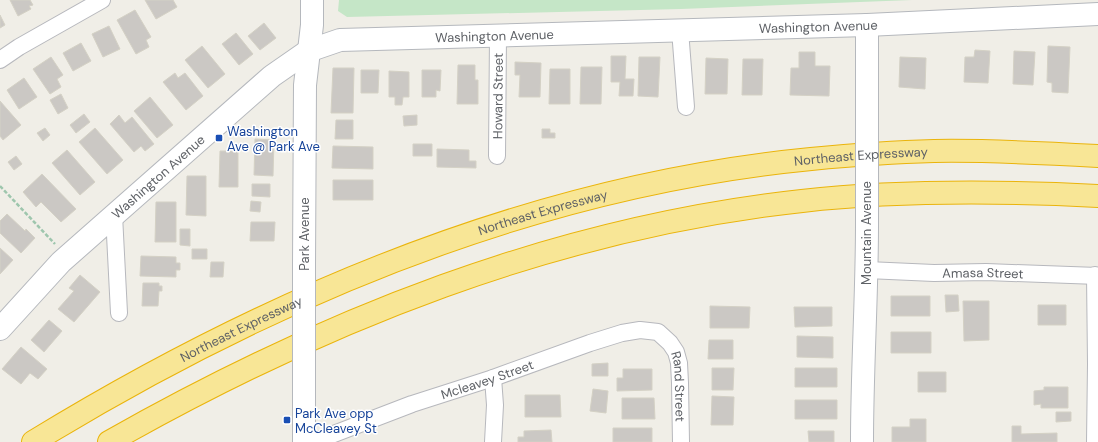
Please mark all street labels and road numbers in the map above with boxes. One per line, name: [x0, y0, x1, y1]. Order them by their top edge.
street label: Washington Avenue: [759, 16, 878, 37]
street label: Washington Avenue: [435, 25, 554, 46]
street label: Howard Street: [489, 53, 506, 139]
street label: Washington Avenue: [108, 131, 208, 222]
street label: Northeast Expressway: [793, 143, 928, 169]
street label: Mountain Avenue: [858, 181, 875, 285]
street label: Northeast Expressway: [476, 185, 609, 239]
street label: Park Avenue: [296, 197, 313, 271]
street label: Amasa Street: [942, 263, 1024, 282]
street label: Northeast Expressway: [177, 292, 305, 366]
street label: Rand Street: [668, 349, 689, 422]
street label: Mcleavey Street: [439, 356, 536, 403]

